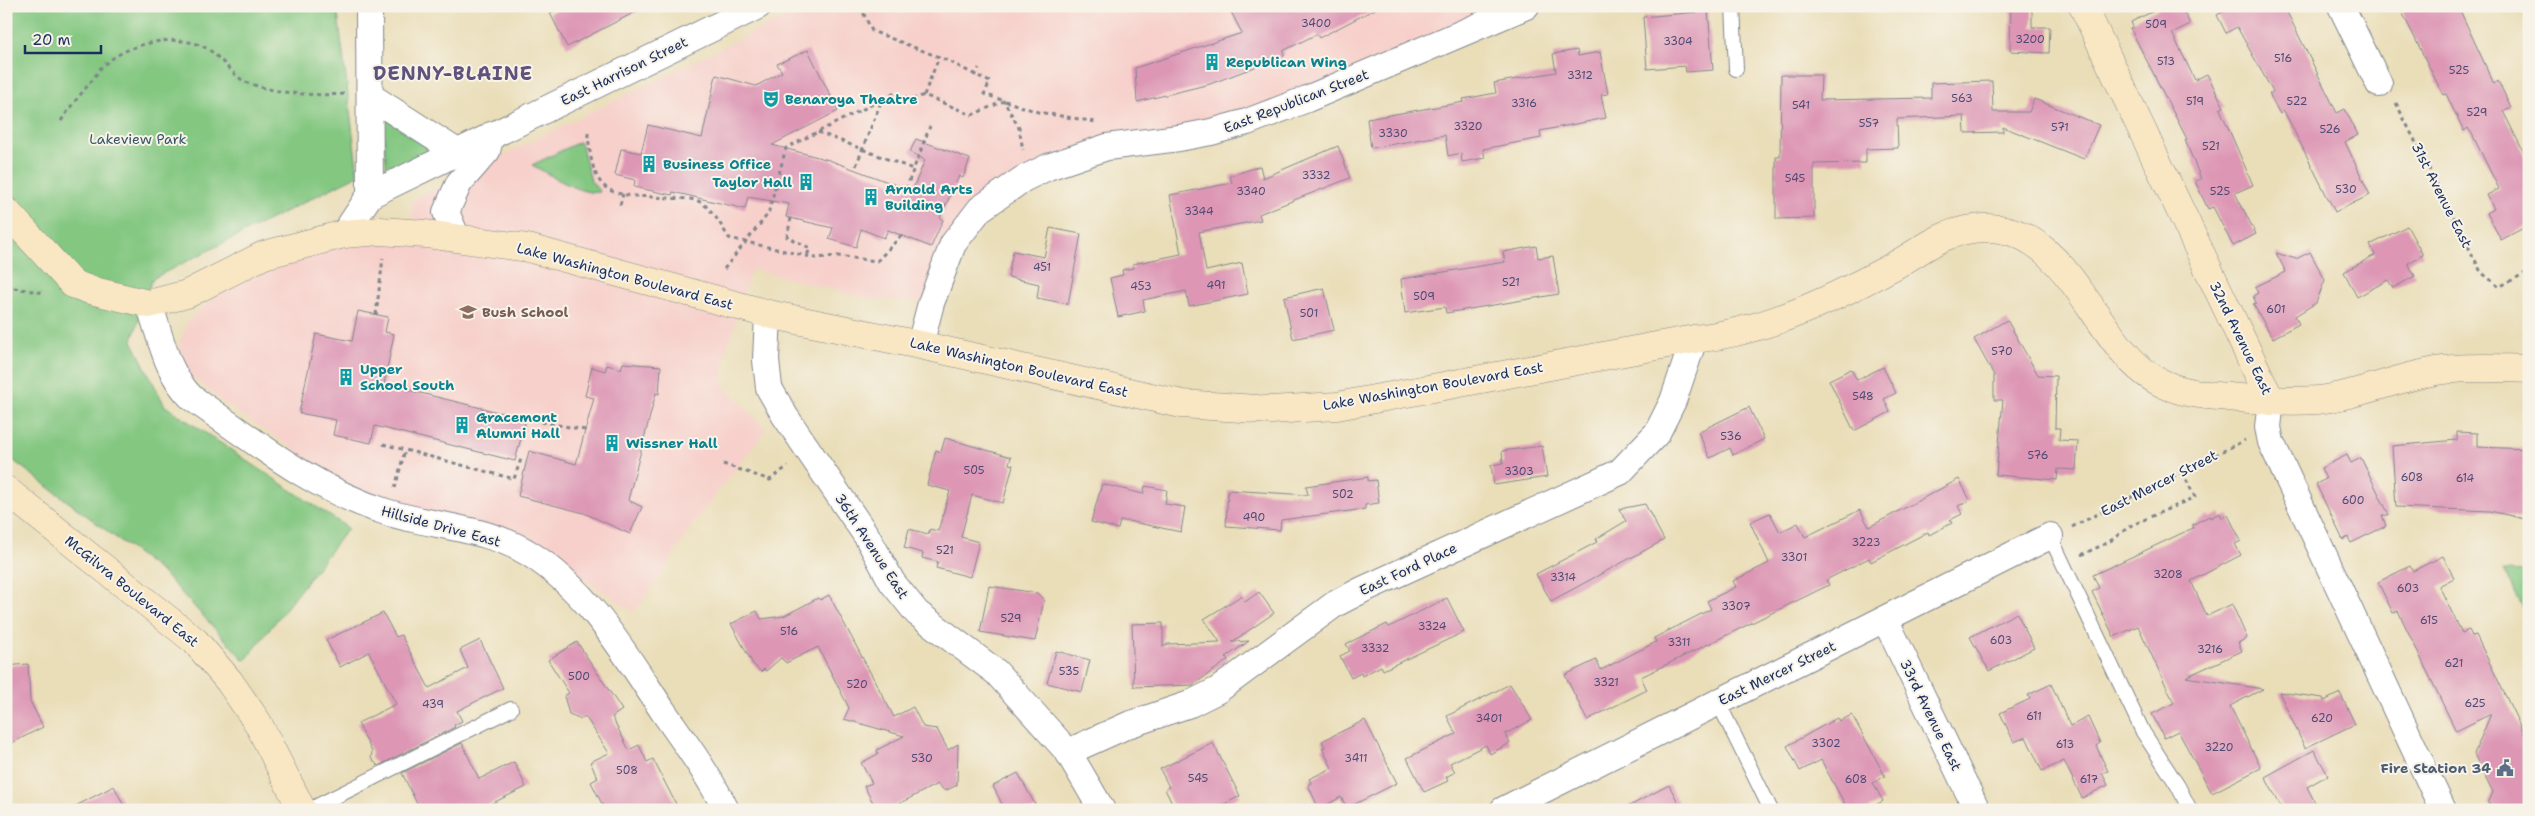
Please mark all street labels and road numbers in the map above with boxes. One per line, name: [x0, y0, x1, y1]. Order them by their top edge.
street label: East Harrison Street: [558, 32, 690, 110]
street label: East Republican Street: [1221, 65, 1371, 137]
street label: 31st Avenue East: [2408, 139, 2476, 251]
street label: Lake Washington Boulevard East: [515, 238, 735, 314]
street label: 32nd Avenue East: [2206, 278, 2276, 398]
street label: Lake Washington Boulevard East: [908, 333, 1130, 401]
street label: Lake Washington Boulevard East: [1321, 358, 1545, 414]
street label: East Mercer Street: [2098, 446, 2220, 520]
street label: 36th Avenue East: [831, 490, 913, 602]
street label: Hillside Drive East: [379, 501, 503, 551]
street label: McGilvra Boulevard East: [61, 531, 203, 651]
street label: East Ford Place: [1356, 538, 1460, 599]
street label: East Mercer Street: [1715, 637, 1839, 709]
street label: 33rd Avenue East: [1896, 656, 1966, 774]

